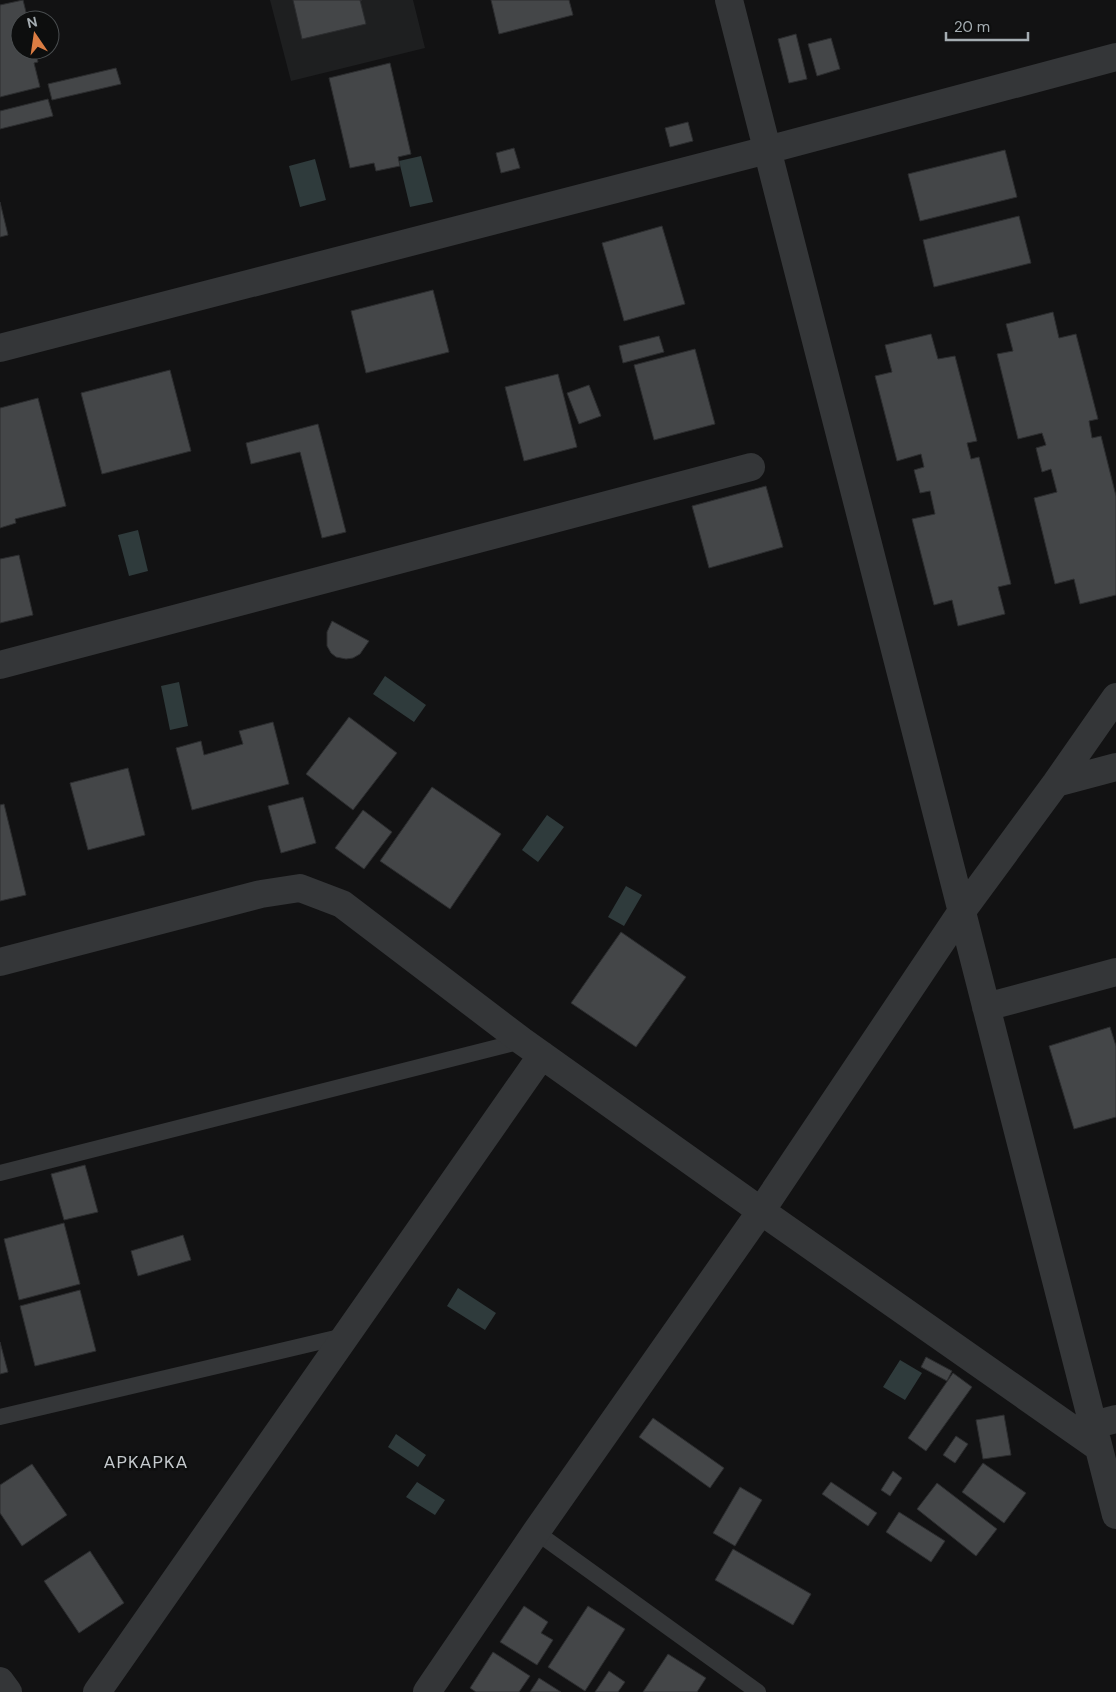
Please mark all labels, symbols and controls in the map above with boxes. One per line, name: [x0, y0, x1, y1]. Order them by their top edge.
north arrow: [10, 10, 60, 60]
scale bar: [946, 10, 1028, 42]
text: N: [25, 12, 39, 32]
text: 20 m: [954, 17, 990, 37]
district label: APKAPKA: [104, 1450, 188, 1474]

